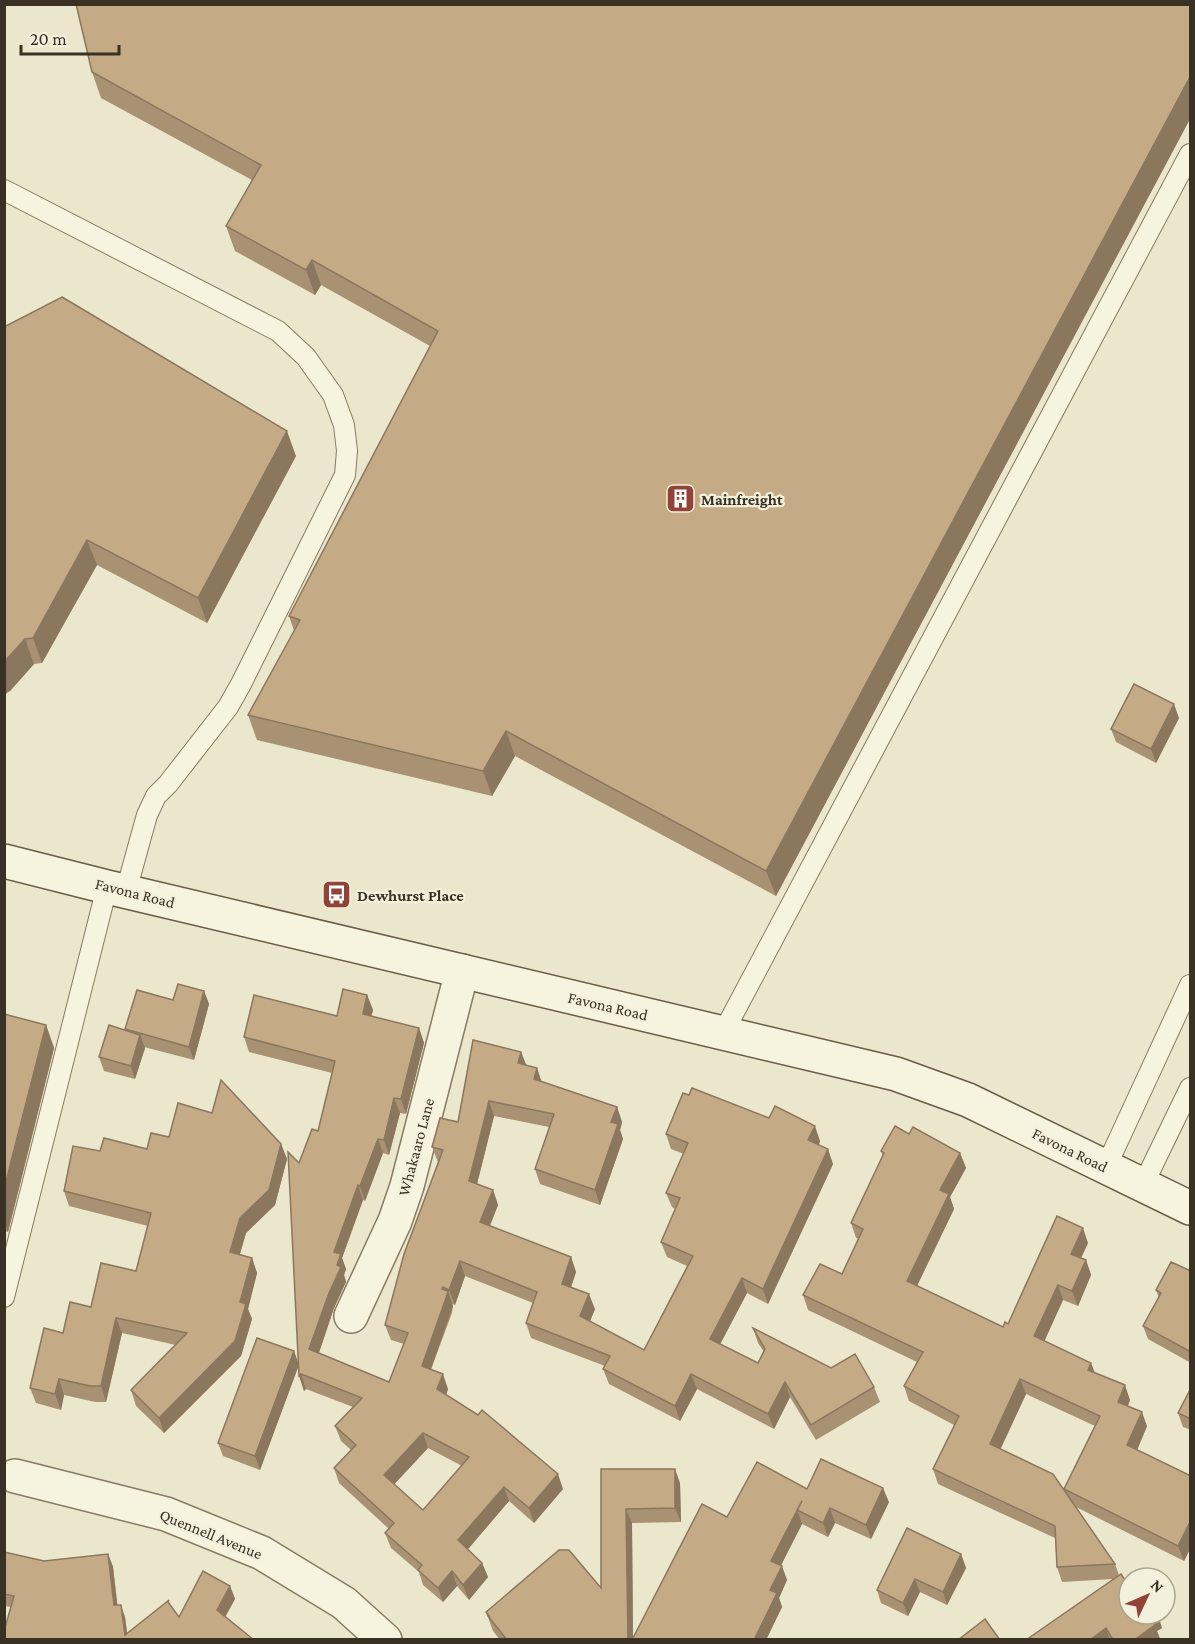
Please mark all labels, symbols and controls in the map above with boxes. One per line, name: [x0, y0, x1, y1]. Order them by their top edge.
scale bar: [21, 18, 118, 56]
text: 20 m: [30, 29, 67, 49]
building icon: Mainfreight: [664, 483, 696, 515]
place label: Mainfreight: [701, 491, 783, 508]
street label: Favona Road: [93, 875, 177, 911]
bus stop icon: Dewhurst Place: [320, 879, 352, 911]
place label: Dewhurst Place: [357, 887, 464, 904]
street label: Favona Road: [566, 989, 650, 1024]
street label: Whakaaro Lane: [395, 1096, 437, 1198]
street label: Favona Road: [1030, 1125, 1111, 1176]
street label: Quennell Avenue: [157, 1506, 265, 1562]
north arrow: [1117, 1566, 1177, 1626]
text: N: [1148, 1576, 1167, 1596]

